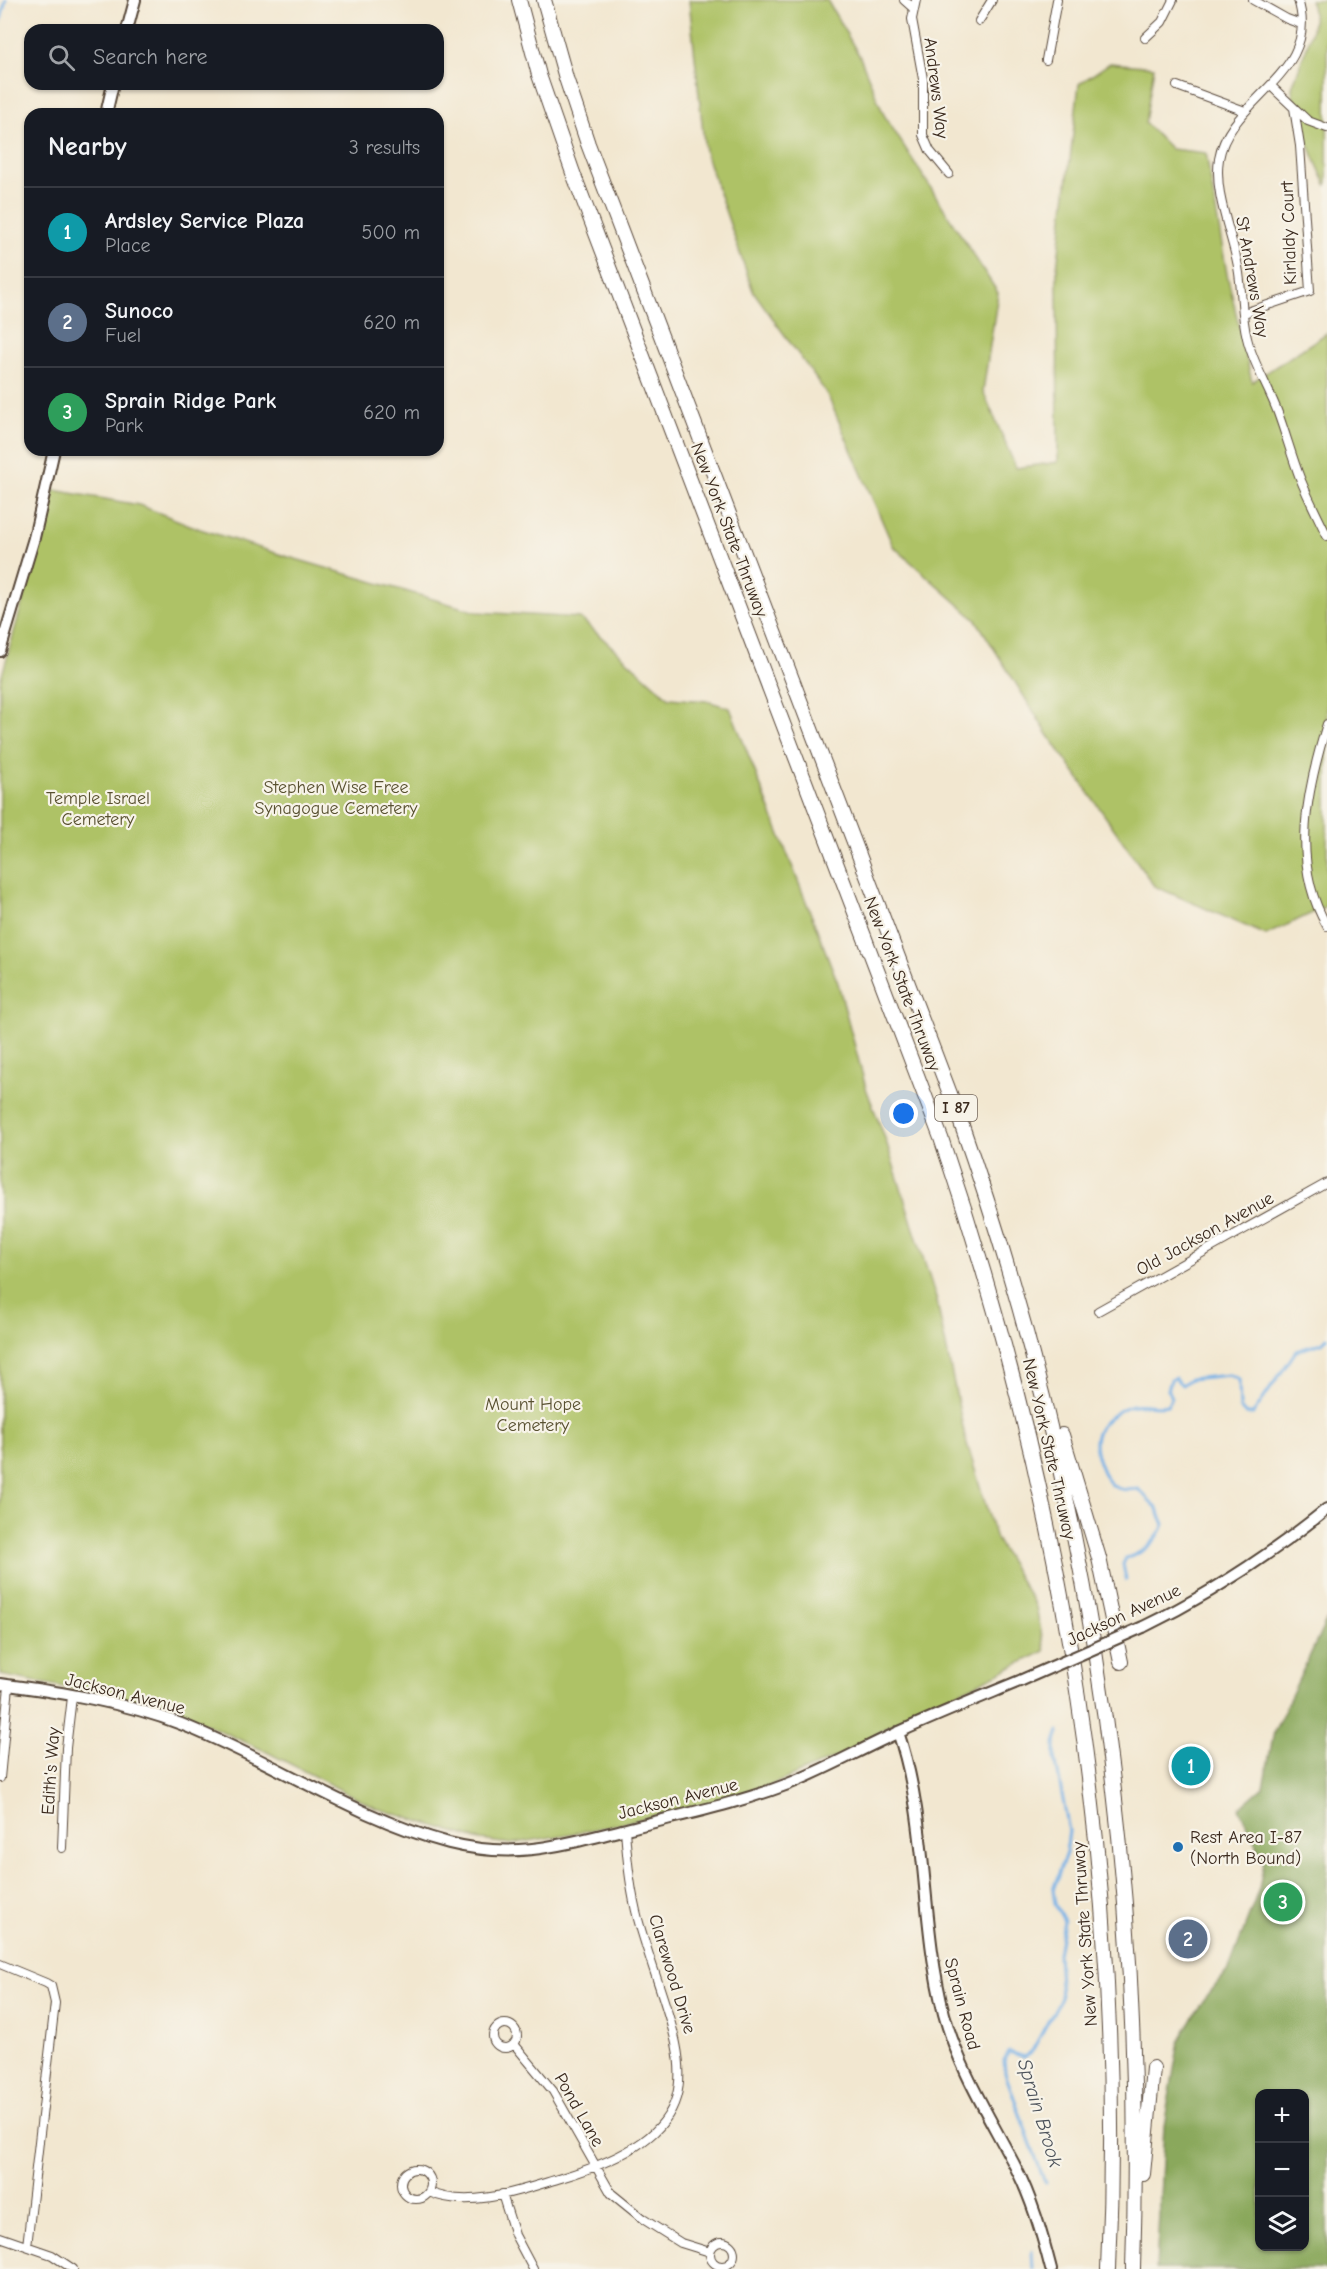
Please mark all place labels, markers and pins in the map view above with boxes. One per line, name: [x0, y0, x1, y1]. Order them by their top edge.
pin: 1: [1172, 1744, 1210, 1788]
place label: Rest Area I-87 (North Bound): [1190, 1827, 1302, 1869]
marker: Rest Area I-87 (North Bound): [1171, 1840, 1185, 1854]
pin: 3: [1264, 1880, 1302, 1924]
pin: 2: [1168, 1916, 1208, 1962]

